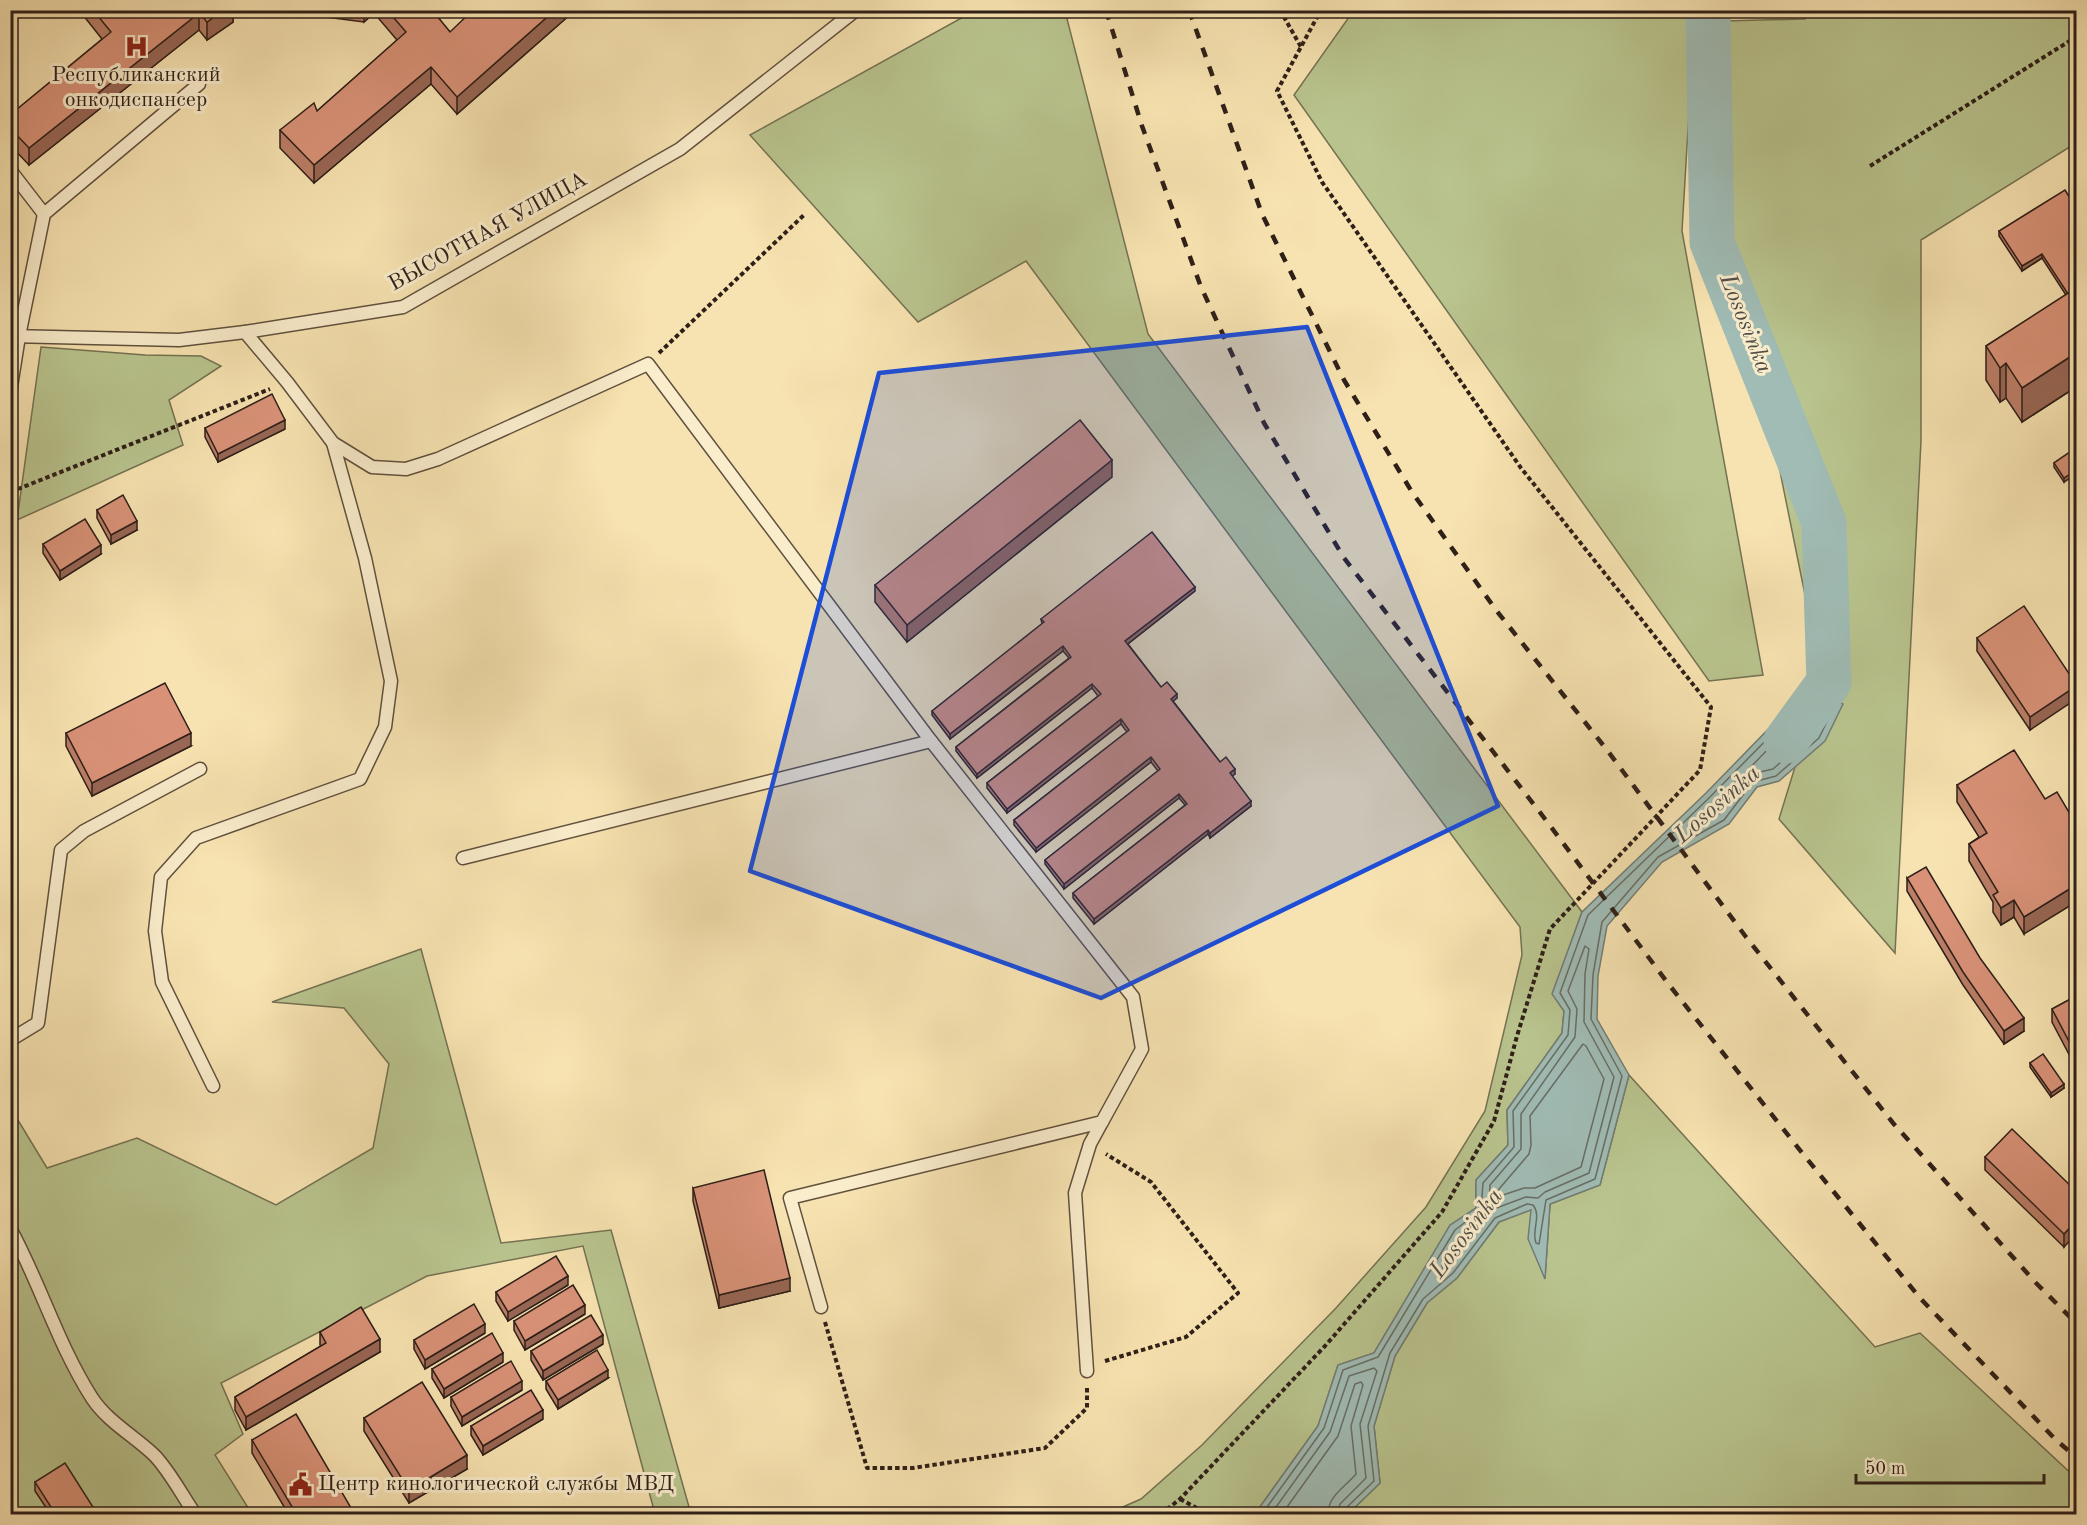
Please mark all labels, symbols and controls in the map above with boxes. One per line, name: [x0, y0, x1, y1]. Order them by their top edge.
hospital icon: Республиканский онкодиспансер: [123, 33, 149, 59]
place label: Республиканский онкодиспансер: [51, 64, 221, 111]
street label: ВЫСОТНАЯ УЛИЦА: [385, 168, 591, 296]
water label: Lososinka: [1714, 270, 1776, 377]
water label: Lososinka: [1670, 761, 1766, 849]
water label: Lososinka: [1425, 1185, 1508, 1284]
scale bar: [1856, 1447, 2044, 1485]
text: 50 m: [1865, 1460, 1905, 1478]
public building icon: Центр кинологической службы МВД: [287, 1471, 313, 1497]
place label: Центр кинологической службы МВД: [318, 1473, 674, 1495]

